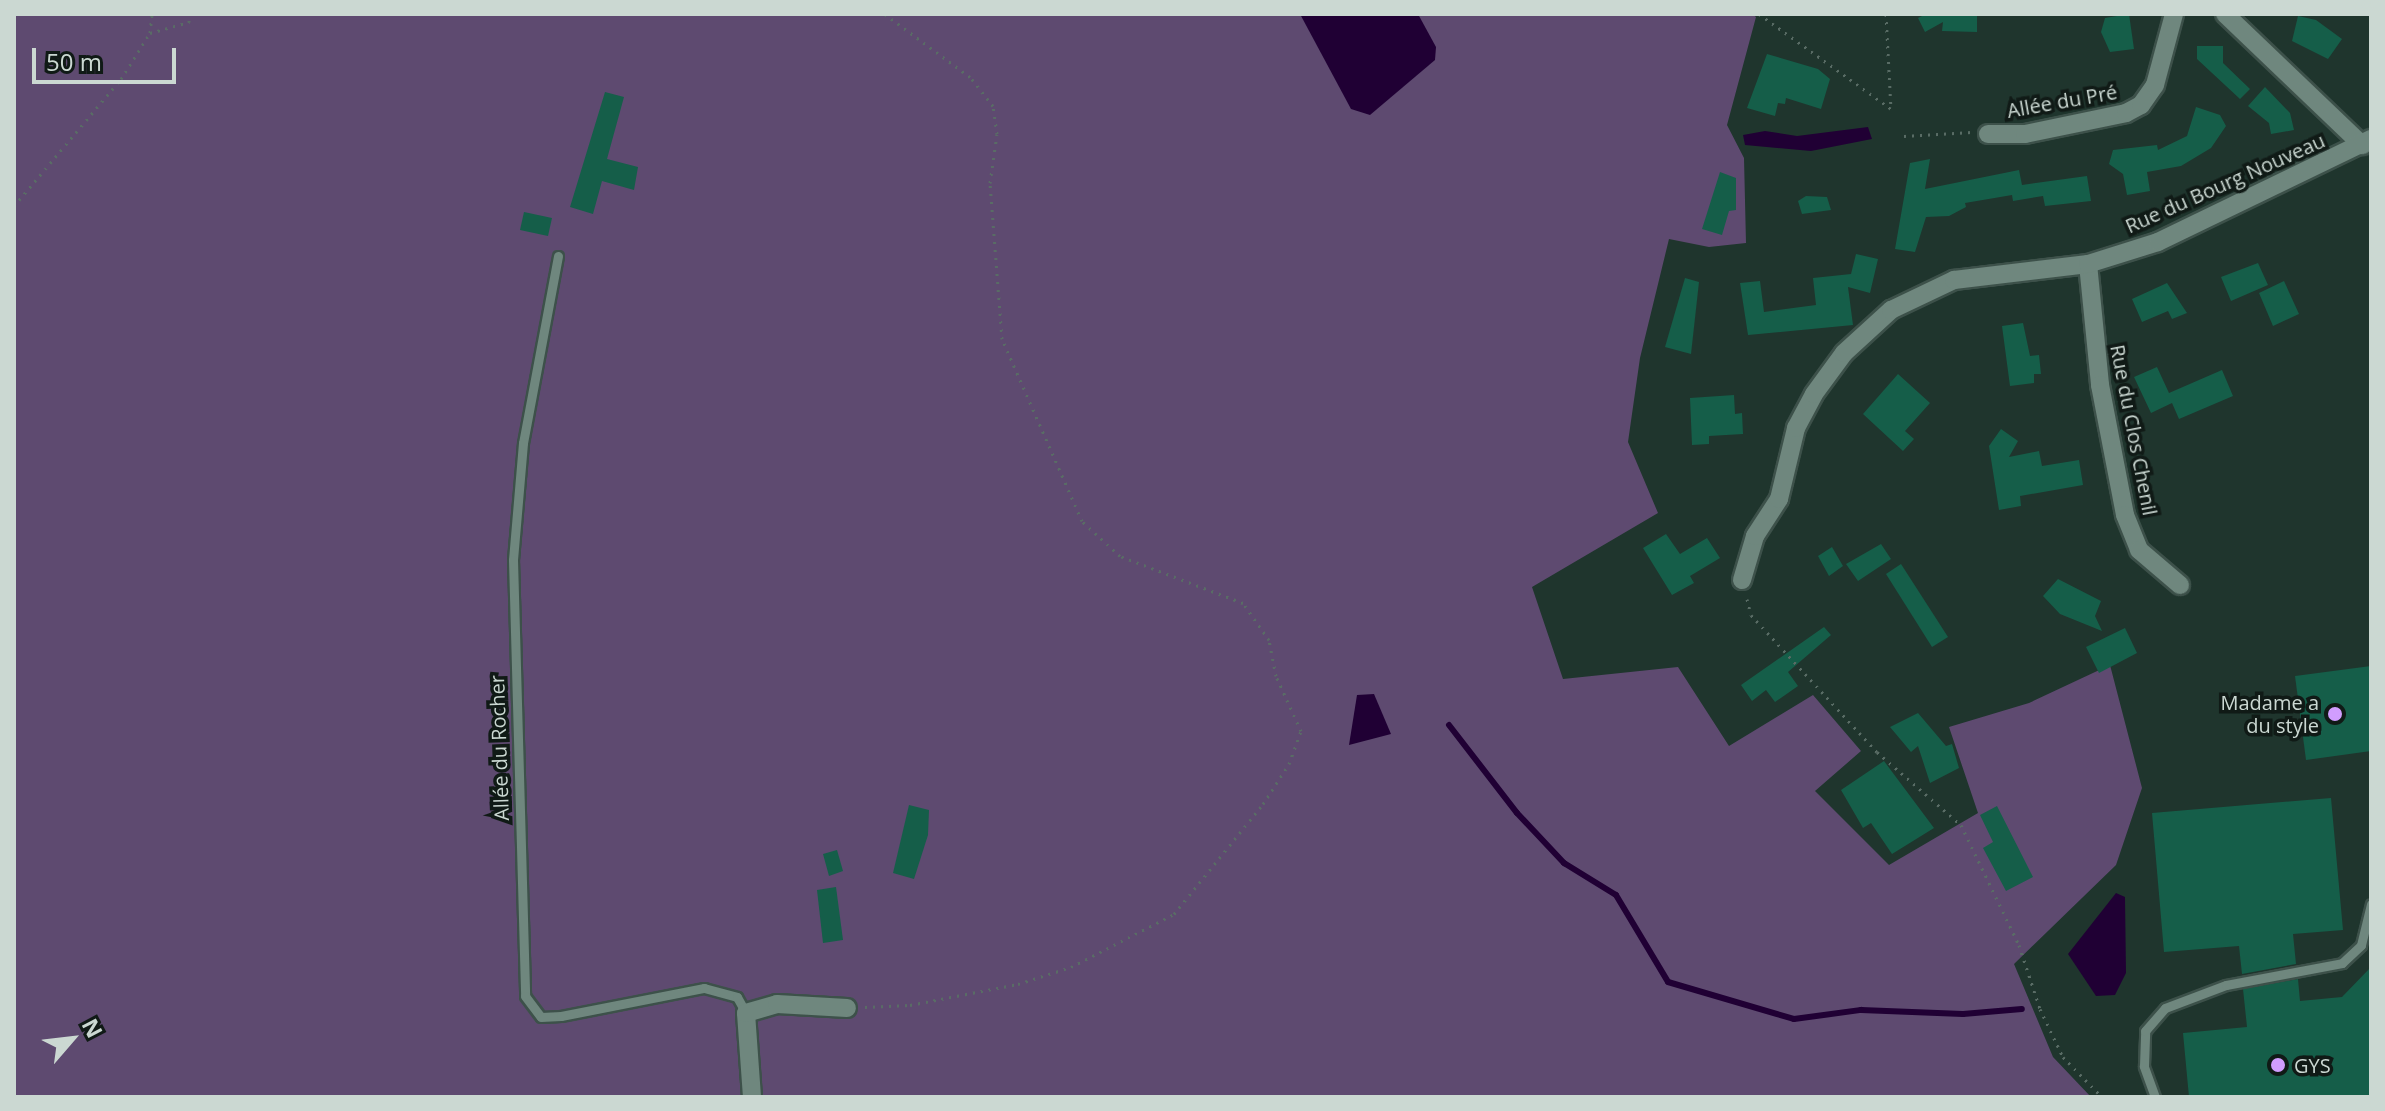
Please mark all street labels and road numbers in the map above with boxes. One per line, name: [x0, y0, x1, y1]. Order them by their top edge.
street label: Allée du Pré: [2005, 79, 2119, 123]
street label: Rue du Bourg Nouveau: [2121, 128, 2329, 238]
street label: Rue du Clos Chenil: [2106, 343, 2162, 517]
street label: Allée du Rocher: [484, 675, 514, 821]

